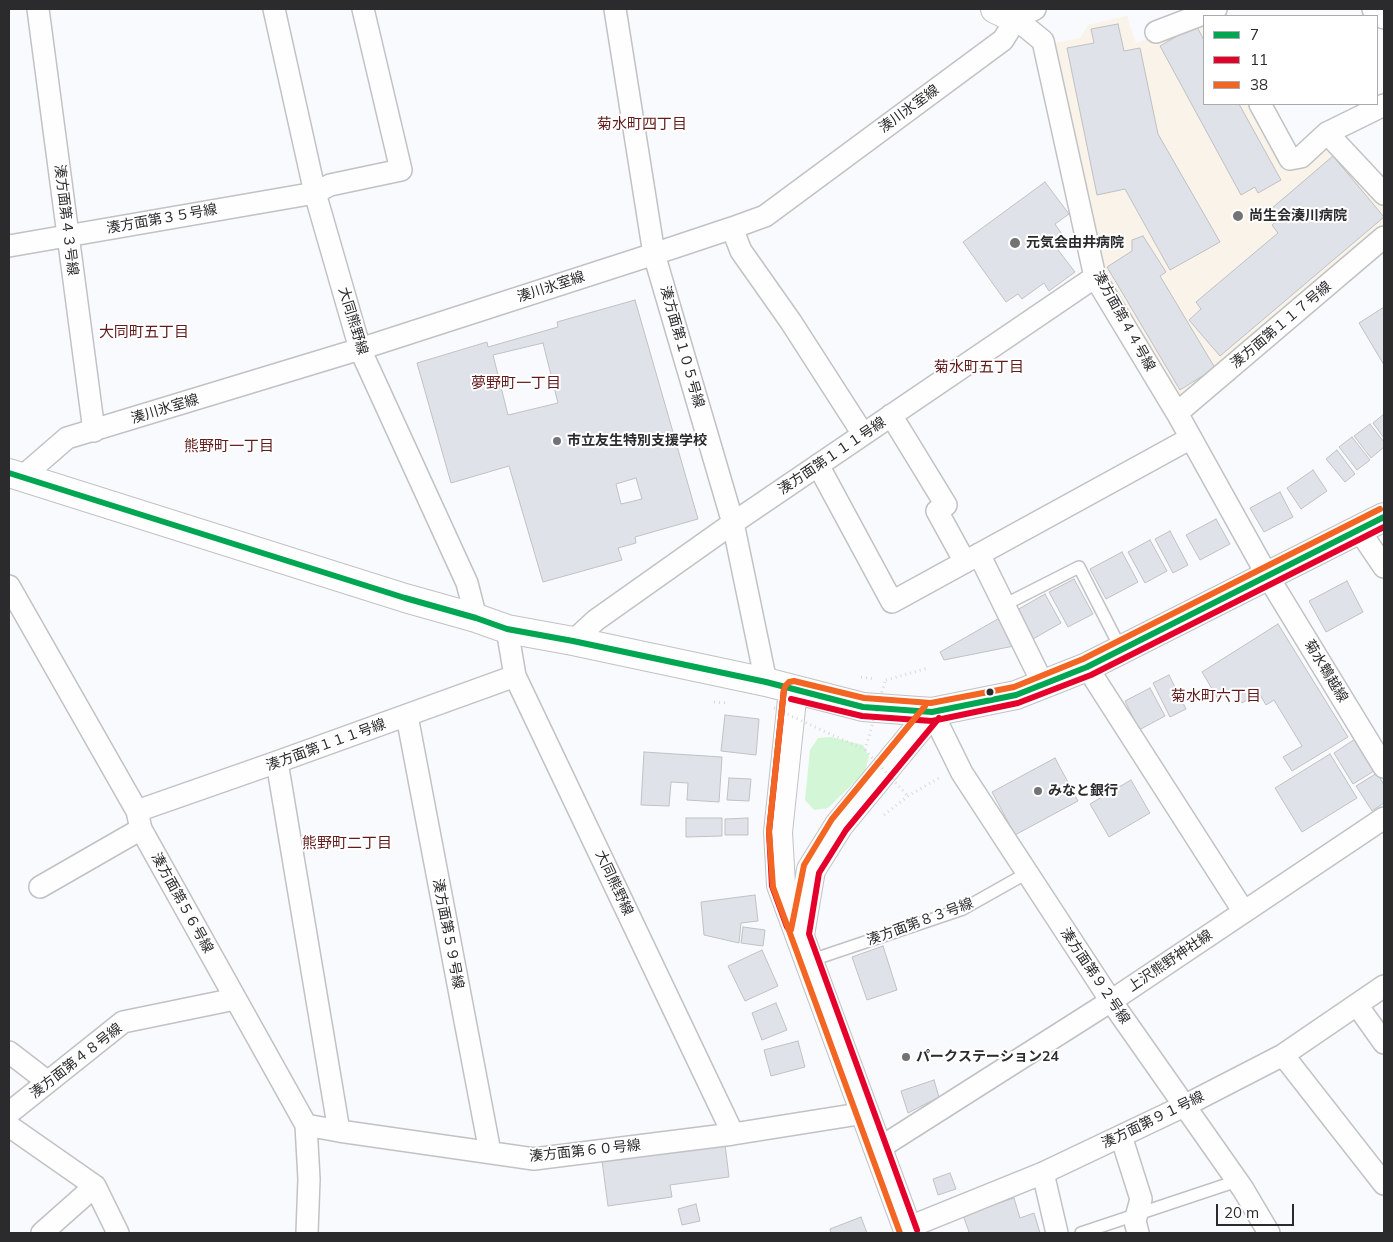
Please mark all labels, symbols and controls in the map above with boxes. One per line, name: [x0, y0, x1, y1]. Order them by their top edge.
legend: [1203, 15, 1378, 105]
text: 7: [1250, 25, 1259, 44]
text: 11: [1250, 50, 1268, 69]
text: 38: [1250, 75, 1268, 94]
street label: 湊川氷室線: [876, 82, 942, 136]
district label: 菊水町四丁目: [597, 115, 687, 133]
street label: 湊方面第４３号線: [51, 163, 81, 277]
street label: 湊方面第３５号線: [105, 201, 219, 237]
place label: 尚生会湊川病院: [1249, 208, 1347, 224]
marker: 尚生会湊川病院: [1231, 209, 1245, 223]
place label: 元気会由井病院: [1026, 235, 1124, 251]
marker: 元気会由井病院: [1008, 236, 1022, 250]
street label: 湊川氷室線: [515, 268, 587, 306]
street label: 湊方面第４４号線: [1090, 268, 1158, 374]
street label: 湊方面第１１７号線: [1227, 278, 1335, 372]
street label: 湊方面第１０５号線: [657, 284, 707, 410]
street label: 大同熊野線: [335, 285, 371, 357]
district label: 大同町五丁目: [99, 323, 189, 341]
district label: 菊水町五丁目: [934, 358, 1024, 376]
district label: 夢野町一丁目: [471, 374, 561, 392]
street label: 湊川氷室線: [129, 391, 201, 427]
street label: 湊方面第１１１号線: [775, 414, 889, 498]
place label: 市立友生特別支援学校: [567, 433, 707, 449]
marker: 市立友生特別支援学校: [551, 435, 563, 447]
district label: 熊野町一丁目: [184, 437, 274, 455]
street label: 菊水鵯越線: [1301, 637, 1351, 705]
unlabelled marker: [985, 687, 995, 697]
district label: 菊水町六丁目: [1171, 687, 1261, 705]
street label: 湊方面第１１１号線: [264, 716, 388, 774]
place label: みなと銀行: [1048, 783, 1118, 799]
marker: みなと銀行: [1032, 785, 1044, 797]
district label: 熊野町二丁目: [302, 834, 392, 852]
street label: 大同熊野線: [592, 848, 636, 918]
street label: 湊方面第５６号線: [148, 850, 216, 956]
street label: 湊方面第５９号線: [429, 877, 467, 991]
street label: 湊方面第８３号線: [865, 895, 975, 949]
street label: 湊方面第９２号線: [1057, 925, 1133, 1027]
street label: 上沢熊野神社線: [1125, 927, 1215, 995]
street label: 湊方面第４８号線: [27, 1020, 125, 1102]
place label: パークステーション24: [916, 1049, 1059, 1065]
marker: パークステーション24: [900, 1051, 912, 1063]
street label: 湊方面第９１号線: [1099, 1088, 1207, 1152]
street label: 湊方面第６０号線: [528, 1137, 642, 1165]
scale bar: [1218, 1194, 1296, 1226]
text: 20 m: [1224, 1203, 1259, 1222]

